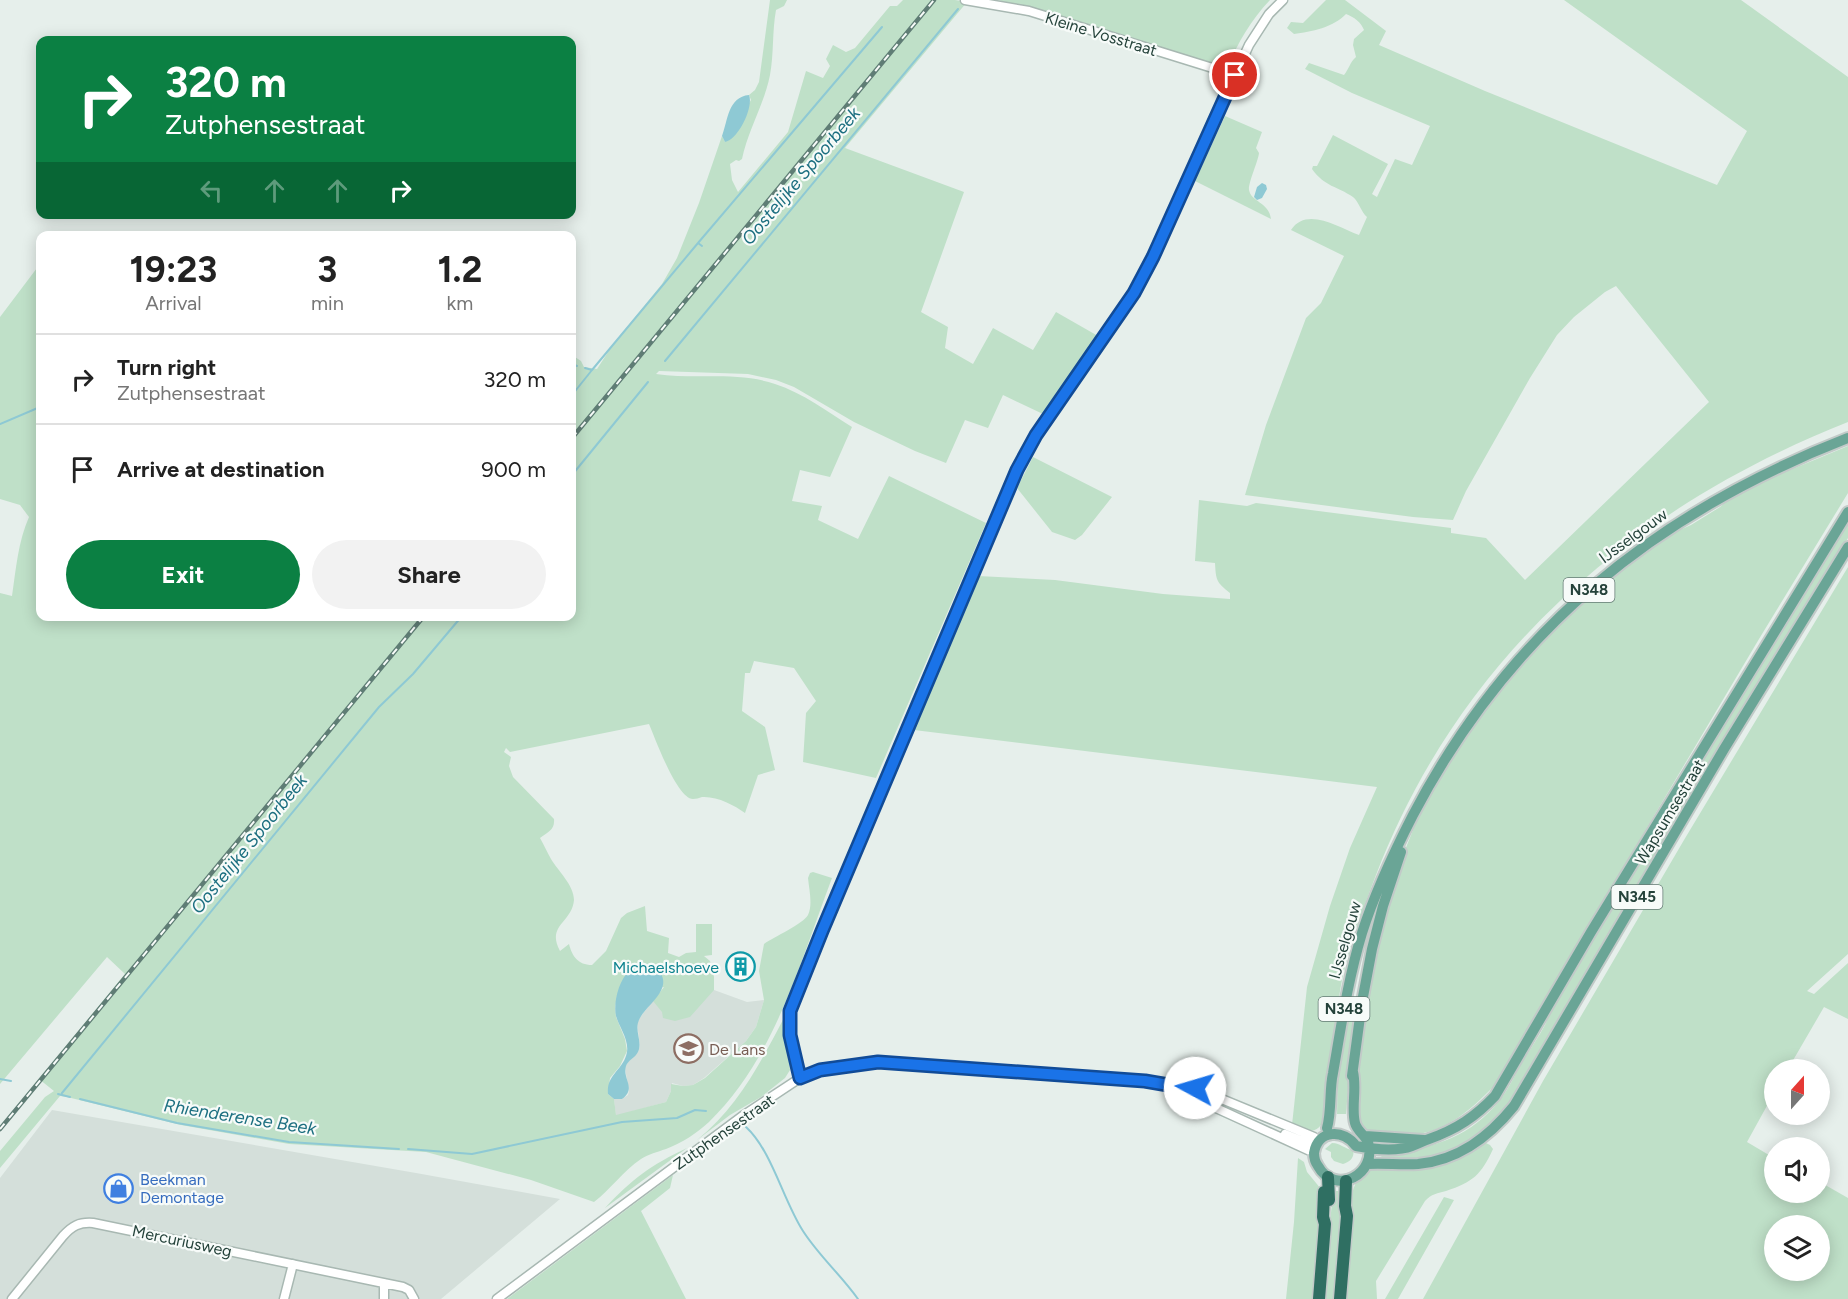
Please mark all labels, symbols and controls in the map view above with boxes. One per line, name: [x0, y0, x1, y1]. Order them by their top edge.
street label: Kleine Vosstraat: [1043, 8, 1159, 60]
pin: [1209, 49, 1260, 100]
text: 320 m: [165, 57, 287, 108]
icon: arrive: [1218, 58, 1251, 91]
icon: right: [66, 60, 144, 138]
water label: Oostelijke Spoorbeek: [737, 102, 866, 249]
text: Zutphensestraat: [165, 108, 365, 141]
icon: left: [195, 174, 228, 207]
icon: ahead: [258, 174, 291, 207]
icon: ahead: [321, 174, 354, 207]
icon: right: [384, 174, 417, 207]
text: 19:23: [130, 248, 217, 291]
text: 3: [317, 248, 337, 291]
text: 1.2: [437, 248, 482, 291]
text: Arrival: [145, 291, 202, 315]
text: min: [311, 291, 344, 315]
text: km: [447, 291, 473, 315]
text: Turn right: [117, 354, 216, 381]
icon: right: [66, 363, 99, 396]
text: 320 m: [483, 366, 546, 393]
text: Zutphensestraat: [117, 381, 265, 405]
icon: arrive: [66, 453, 99, 486]
text: Arrive at destination: [117, 456, 325, 483]
text: 900 m: [481, 456, 546, 483]
street label: IJsselgouw: [1595, 505, 1671, 567]
button: Exit: [66, 540, 300, 609]
button: Share: [312, 540, 546, 609]
road number: N348: [1564, 578, 1614, 602]
street label: Wapsumsestraat: [1631, 756, 1709, 868]
water label: Oostelijke Spoorbeek: [186, 769, 313, 918]
road number: N345: [1612, 885, 1662, 909]
street label: IJsselgouw: [1325, 899, 1365, 981]
building icon: Michaelshoeve: [724, 951, 756, 983]
place label: Michaelshoeve: [613, 958, 719, 977]
road number: N348: [1318, 997, 1370, 1021]
school or university icon: De Lans: [672, 1033, 704, 1065]
place label: De Lans: [709, 1040, 766, 1059]
position arrow: [1163, 1056, 1227, 1120]
north arrow: [1764, 1059, 1830, 1125]
map controls: [1764, 1059, 1830, 1281]
street label: Zutphensestraat: [670, 1090, 778, 1174]
water label: Rhienderense Beek: [162, 1094, 319, 1140]
button: sound: [1764, 1137, 1830, 1203]
place label: Beekman Demontage: [140, 1170, 224, 1207]
shop icon: Beekman Demontage: [103, 1172, 135, 1204]
button: layers: [1764, 1215, 1830, 1281]
street label: Mercuriusweg: [130, 1221, 234, 1261]

